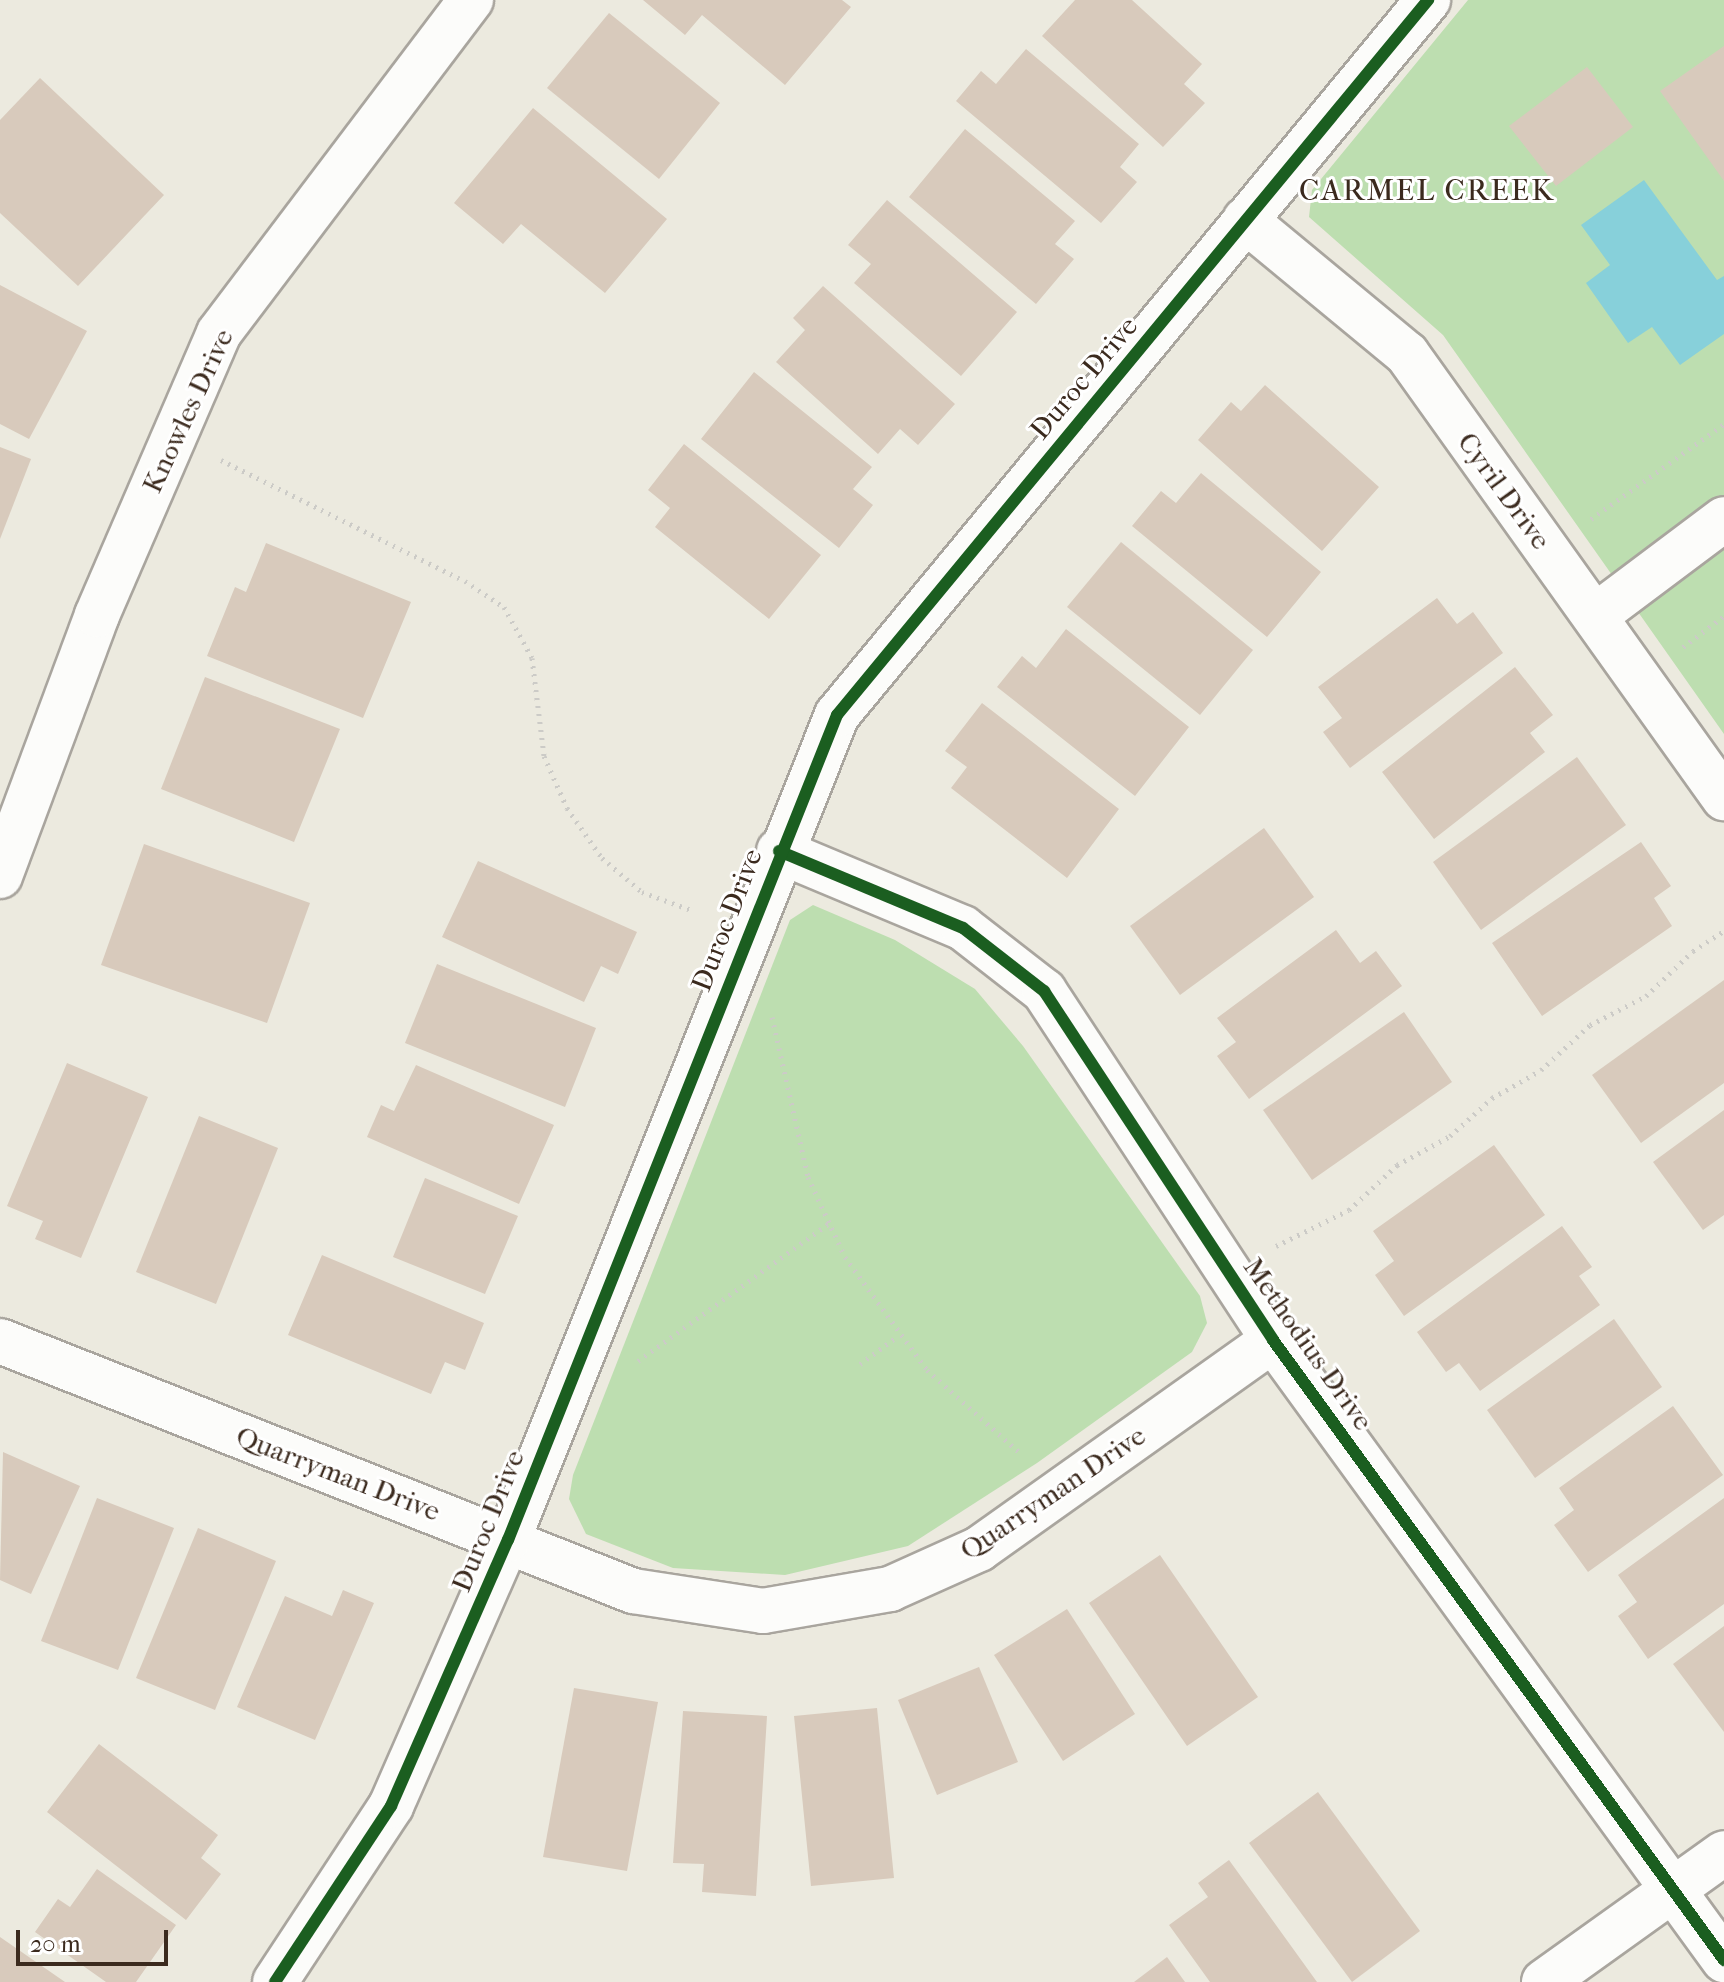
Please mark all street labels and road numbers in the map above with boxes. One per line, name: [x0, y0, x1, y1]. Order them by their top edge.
street label: Duroc Drive: [1023, 310, 1145, 446]
street label: Knowles Drive: [135, 324, 241, 498]
street label: Cyril Drive: [1450, 426, 1558, 556]
street label: Duroc Drive: [684, 844, 770, 996]
street label: Methodius Drive: [1236, 1251, 1380, 1437]
street label: Quarryman Drive: [954, 1419, 1152, 1567]
street label: Quarryman Drive: [231, 1420, 445, 1528]
street label: Duroc Drive: [444, 1445, 532, 1597]

